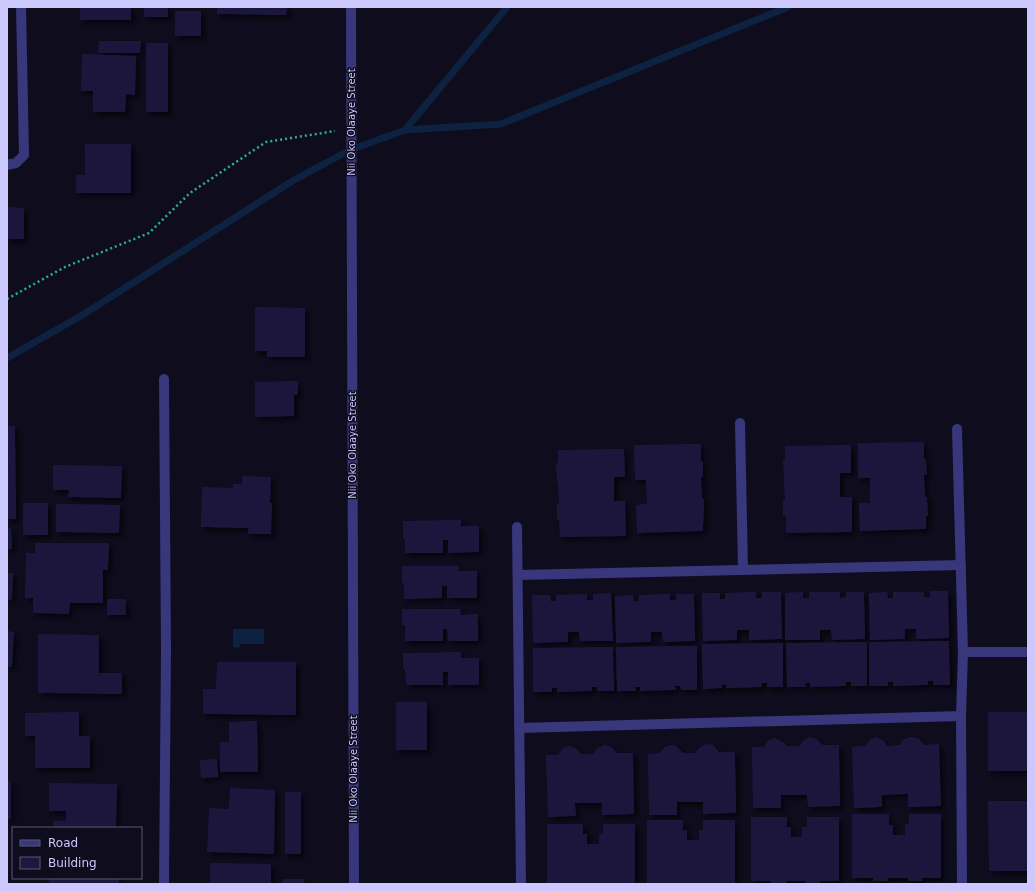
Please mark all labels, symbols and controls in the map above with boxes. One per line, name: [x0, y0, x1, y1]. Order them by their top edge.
street label: Nii Oko Olaaye Street: [346, 68, 357, 176]
street label: Nii Oko Olaaye Street: [347, 391, 358, 499]
street label: Nii Oko Olaaye Street: [348, 715, 359, 823]
legend: [12, 827, 142, 879]
text: Road: [48, 836, 78, 850]
text: Building: [48, 856, 97, 870]

